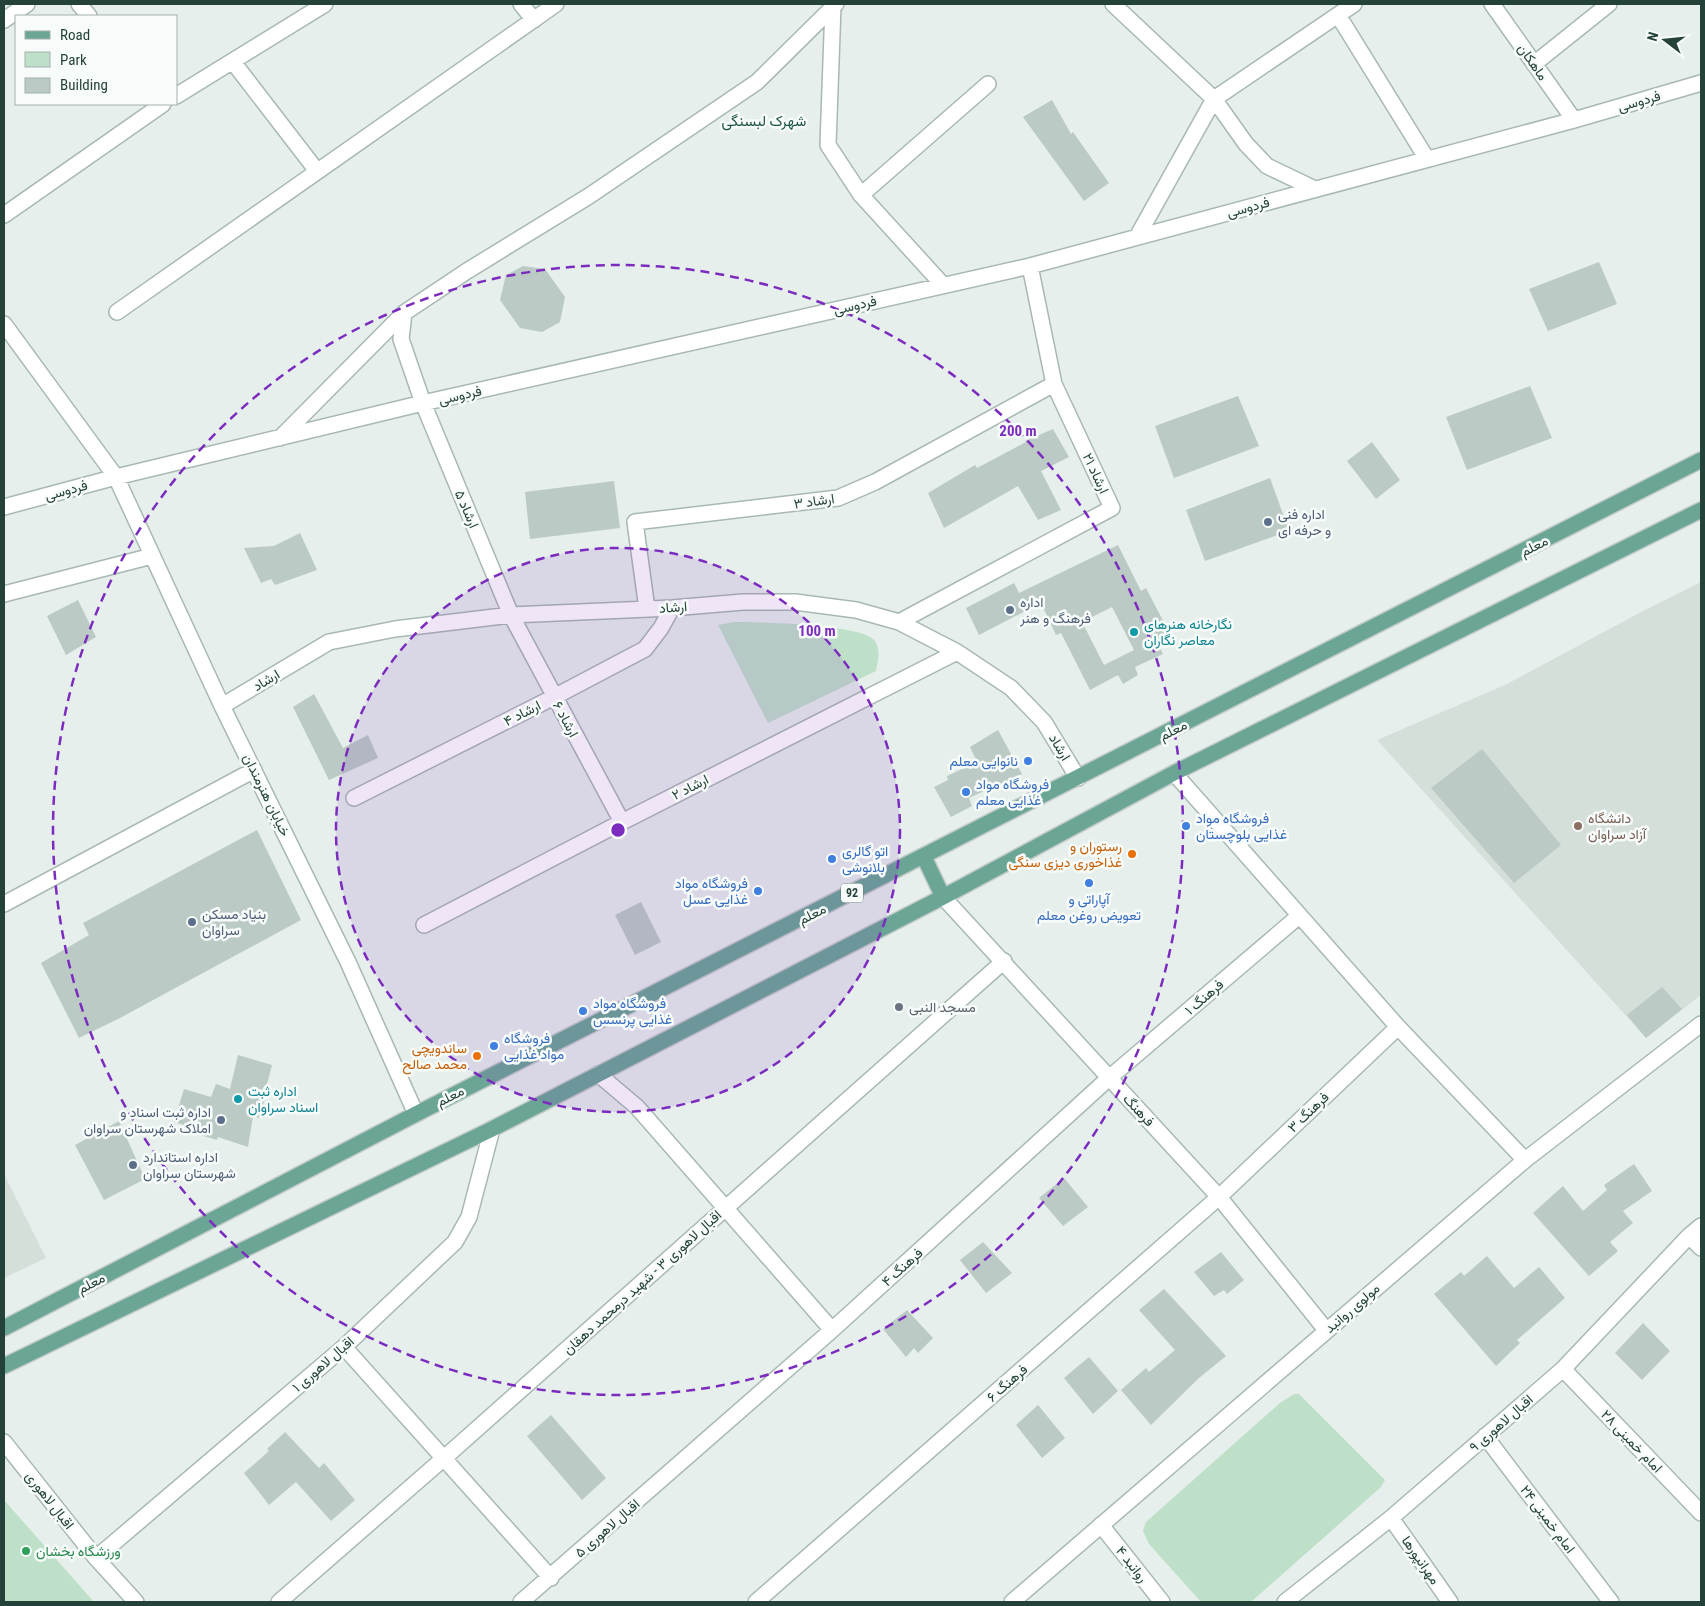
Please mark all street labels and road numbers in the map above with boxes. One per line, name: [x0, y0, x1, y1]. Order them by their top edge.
street label: ماهکان: [1514, 41, 1551, 84]
street label: فردوسی: [1616, 87, 1663, 116]
street label: فردوسی: [1225, 194, 1271, 221]
street label: فردوسی: [832, 292, 878, 319]
street label: فردوسی: [437, 382, 483, 409]
street label: ارشاد ۲۱: [1079, 450, 1112, 496]
street label: فردوسی: [43, 477, 89, 504]
street label: ارشاد ۵: [451, 488, 482, 531]
street label: ارشاد ۳: [793, 490, 835, 513]
street label: معلم: [1518, 532, 1551, 561]
street label: ارشاد: [658, 598, 688, 617]
street label: ارشاد: [250, 666, 283, 695]
street label: ارشاد ۴: [501, 697, 544, 730]
street label: ارشاد ۶: [549, 698, 582, 740]
street label: معلم: [1157, 716, 1190, 745]
street label: ارشاد: [1045, 731, 1074, 764]
street label: خیابان هنرمندان: [239, 751, 294, 839]
street label: ارشاد ۲: [669, 771, 711, 804]
road number: 92: [841, 884, 863, 902]
street label: معلم: [796, 900, 829, 929]
street label: فرهنگ ۱: [1182, 976, 1227, 1019]
street label: معلم: [434, 1082, 467, 1111]
street label: فرهنگ ۳: [1284, 1089, 1333, 1136]
street label: فرهنگ: [1119, 1091, 1158, 1130]
street label: اقبال لاهوری ۳ - شهید درمحمد دهقان: [559, 1207, 726, 1359]
street label: فرهنگ ۴: [878, 1244, 926, 1290]
street label: معلم: [75, 1269, 108, 1298]
street label: مولوی روانبد: [1321, 1280, 1383, 1337]
street label: اقبال لاهوری ۱: [289, 1333, 358, 1397]
street label: فرهنگ ۶: [983, 1361, 1031, 1406]
street label: اقبال لاهوری ۹: [1466, 1391, 1537, 1456]
street label: امام خمینی ۲۸: [1597, 1406, 1666, 1476]
street label: اقبال لاهوری: [21, 1468, 78, 1533]
street label: امام خمینی ۲۴: [1517, 1482, 1579, 1557]
street label: اقبال لاهوری ۵: [571, 1496, 644, 1562]
street label: مهرانپورها: [1397, 1533, 1443, 1588]
street label: روانبد ۴: [1112, 1543, 1151, 1586]

